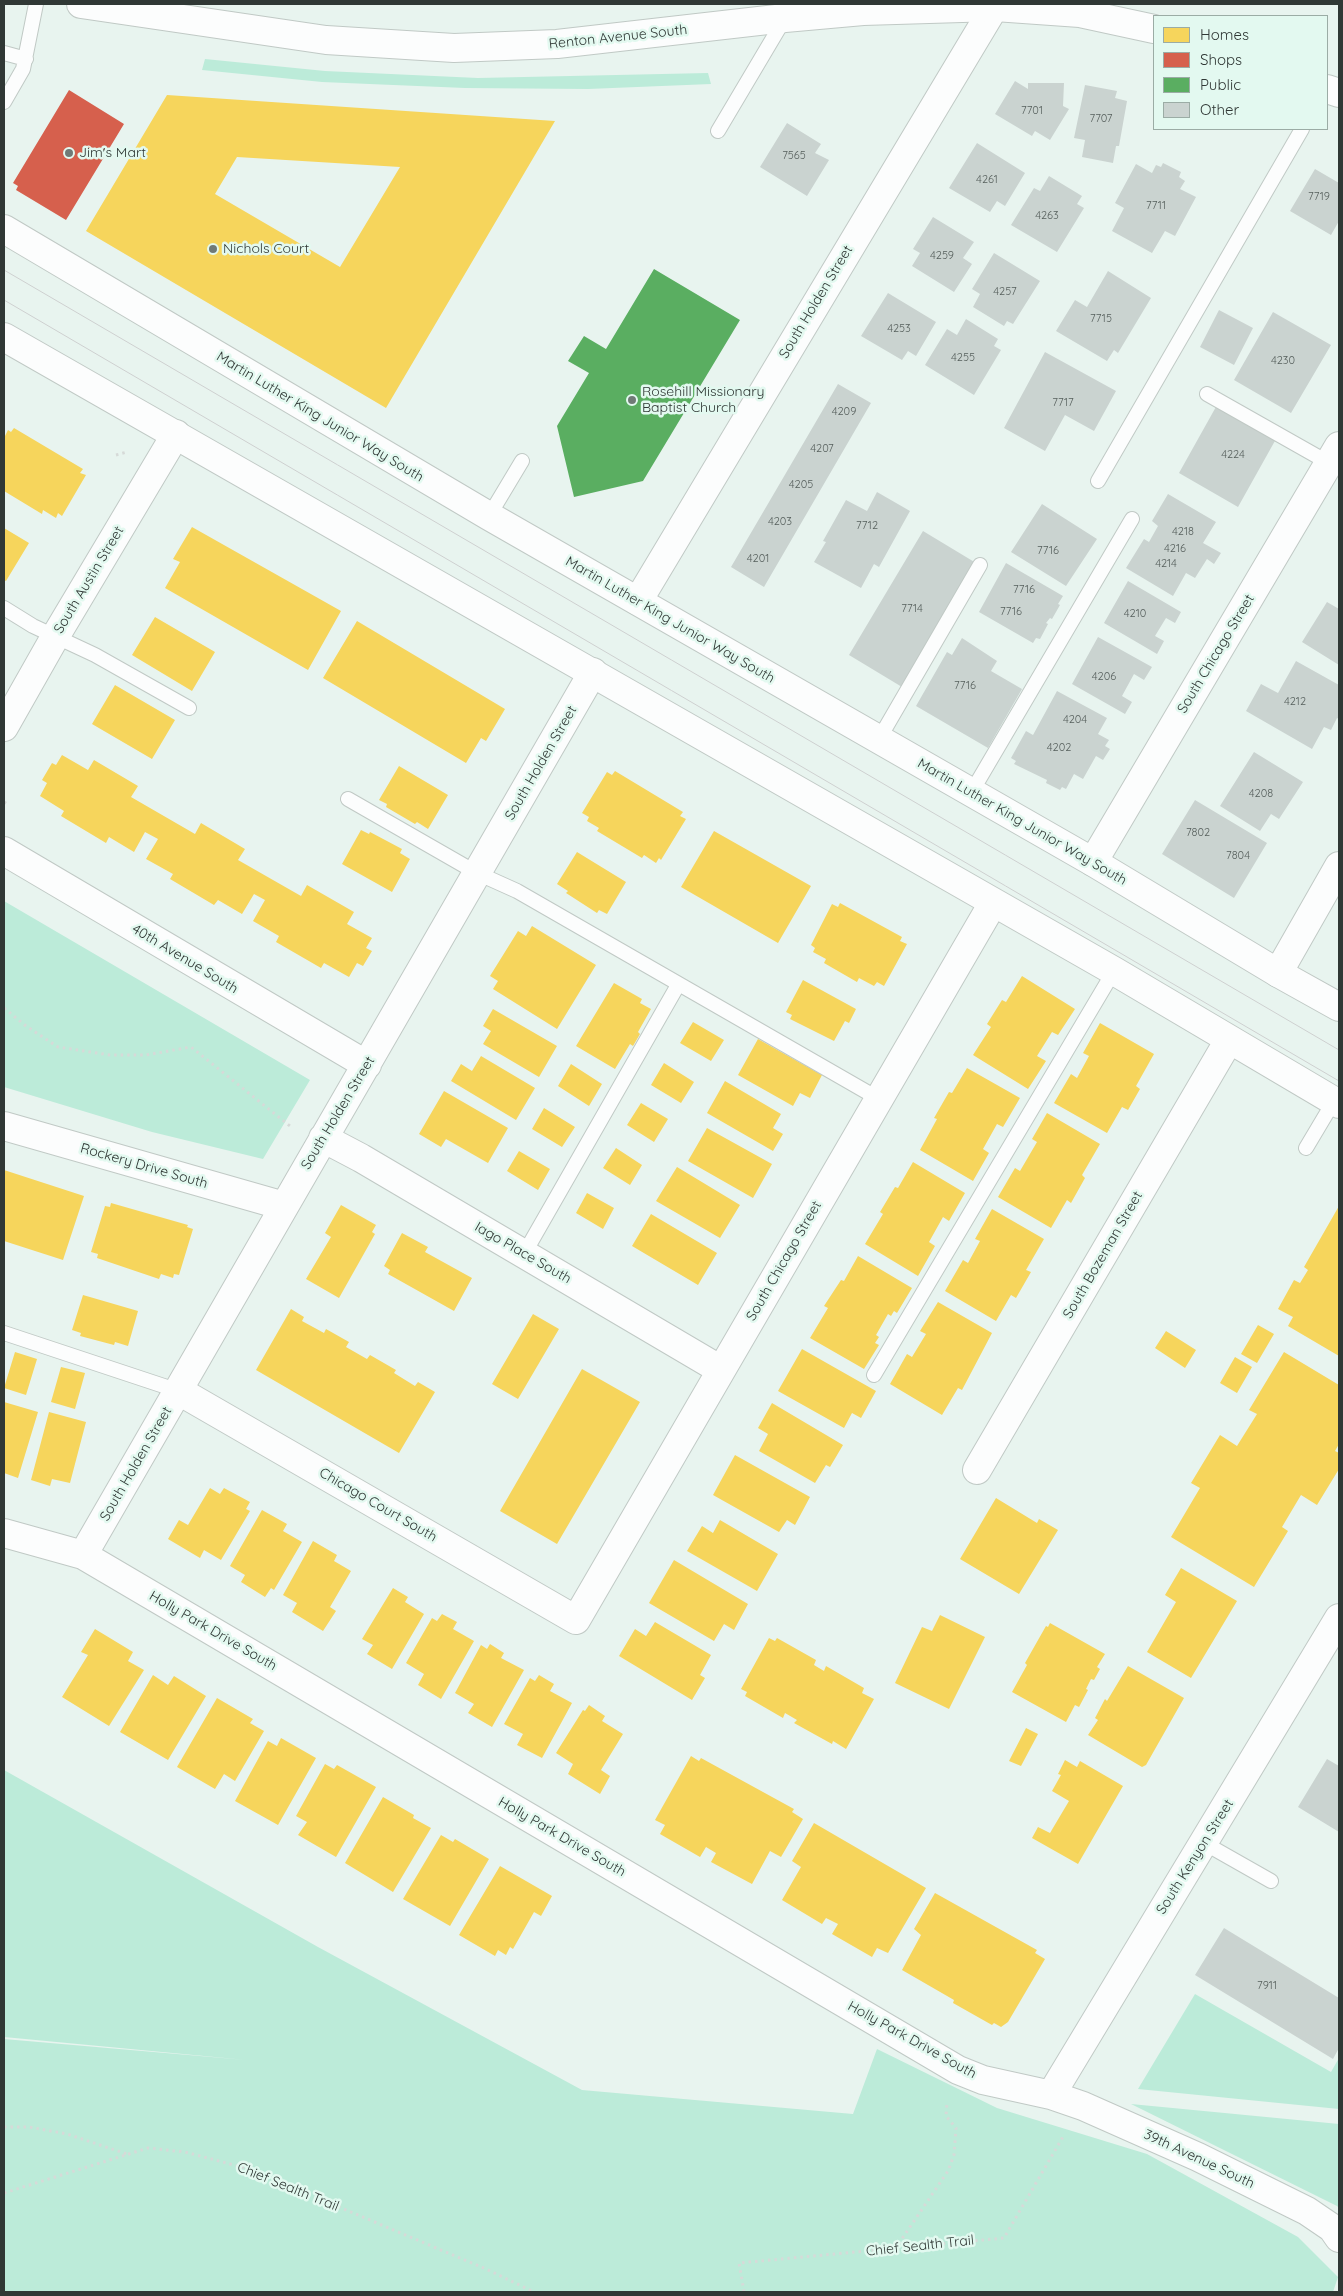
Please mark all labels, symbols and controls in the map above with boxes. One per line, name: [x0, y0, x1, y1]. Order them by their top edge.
legend: [1153, 15, 1328, 130]
street label: Renton Avenue South: [548, 21, 688, 53]
text: Homes: [1200, 25, 1249, 44]
text: Shops: [1200, 50, 1242, 69]
text: Public: [1200, 75, 1241, 94]
text: Other: [1200, 100, 1239, 119]
house number: 7701: [1021, 104, 1043, 118]
house number: 7707: [1090, 112, 1112, 126]
place label: Jim's Mart: [79, 145, 146, 161]
marker: Jim's Mart: [63, 147, 75, 159]
house number: 7565: [782, 149, 806, 163]
house number: 4261: [976, 173, 998, 187]
house number: 7719: [1308, 190, 1330, 204]
house number: 7711: [1146, 199, 1166, 213]
house number: 4263: [1035, 209, 1059, 223]
place label: Nichols Court: [223, 241, 309, 257]
street label: South Holden Street: [776, 242, 856, 362]
marker: Nichols Court: [207, 243, 219, 255]
house number: 4259: [930, 249, 954, 263]
house number: 4257: [993, 285, 1017, 299]
house number: 7715: [1090, 312, 1112, 326]
house number: 4253: [887, 322, 911, 336]
street label: Martin Luther King Junior Way South: [213, 348, 427, 486]
house number: 4255: [951, 351, 975, 365]
house number: 4230: [1271, 354, 1295, 368]
place label: Rosehill Missionary Baptist Church: [642, 384, 765, 417]
marker: Rosehill Missionary Baptist Church: [626, 394, 638, 406]
house number: 7717: [1052, 396, 1074, 410]
house number: 4209: [832, 405, 856, 419]
house number: 4207: [810, 442, 834, 456]
house number: 4224: [1221, 448, 1245, 462]
house number: 4205: [789, 478, 813, 492]
house number: 4203: [768, 515, 792, 529]
house number: 7712: [856, 519, 878, 533]
street label: South Austin Street: [50, 523, 128, 637]
house number: 4218: [1172, 525, 1194, 539]
house number: 4216: [1164, 542, 1186, 556]
house number: 7716: [1037, 544, 1059, 558]
house number: 4201: [747, 552, 769, 566]
street label: Martin Luther King Junior Way South: [562, 553, 778, 687]
house number: 4214: [1155, 557, 1177, 571]
house number: 7716: [1013, 583, 1035, 597]
street label: South Chicago Street: [1174, 592, 1258, 716]
house number: 7714: [901, 602, 923, 616]
house number: 7716: [1000, 605, 1022, 619]
house number: 4210: [1124, 607, 1146, 621]
house number: 4206: [1092, 670, 1116, 684]
house number: 7716: [954, 679, 976, 693]
house number: 4212: [1284, 695, 1306, 709]
street label: South Holden Street: [501, 703, 581, 823]
house number: 4204: [1063, 713, 1087, 727]
house number: 4202: [1047, 741, 1071, 755]
street label: Martin Luther King Junior Way South: [914, 755, 1130, 889]
house number: 4208: [1249, 787, 1273, 801]
house number: 7802: [1186, 826, 1210, 840]
house number: 7804: [1226, 849, 1250, 863]
street label: 40th Avenue South: [129, 921, 241, 997]
street label: South Holden Street: [298, 1053, 378, 1173]
street label: Rockery Drive South: [78, 1140, 210, 1192]
street label: South Bozeman Street: [1060, 1188, 1146, 1322]
street label: South Chicago Street: [743, 1198, 825, 1324]
street label: Iago Place South: [472, 1219, 574, 1287]
street label: South Holden Street: [96, 1404, 176, 1524]
street label: Chicago Court South: [316, 1464, 440, 1546]
street label: Holly Park Drive South: [146, 1588, 280, 1674]
street label: Holly Park Drive South: [495, 1794, 629, 1880]
street label: South Kenyon Street: [1153, 1796, 1237, 1918]
house number: 7911: [1257, 1979, 1277, 1993]
street label: Holly Park Drive South: [845, 1998, 979, 2082]
street label: 39th Avenue South: [1141, 2126, 1257, 2192]
street label: Chief Sealth Trail: [235, 2159, 341, 2215]
street label: Chief Sealth Trail: [865, 2232, 975, 2260]

